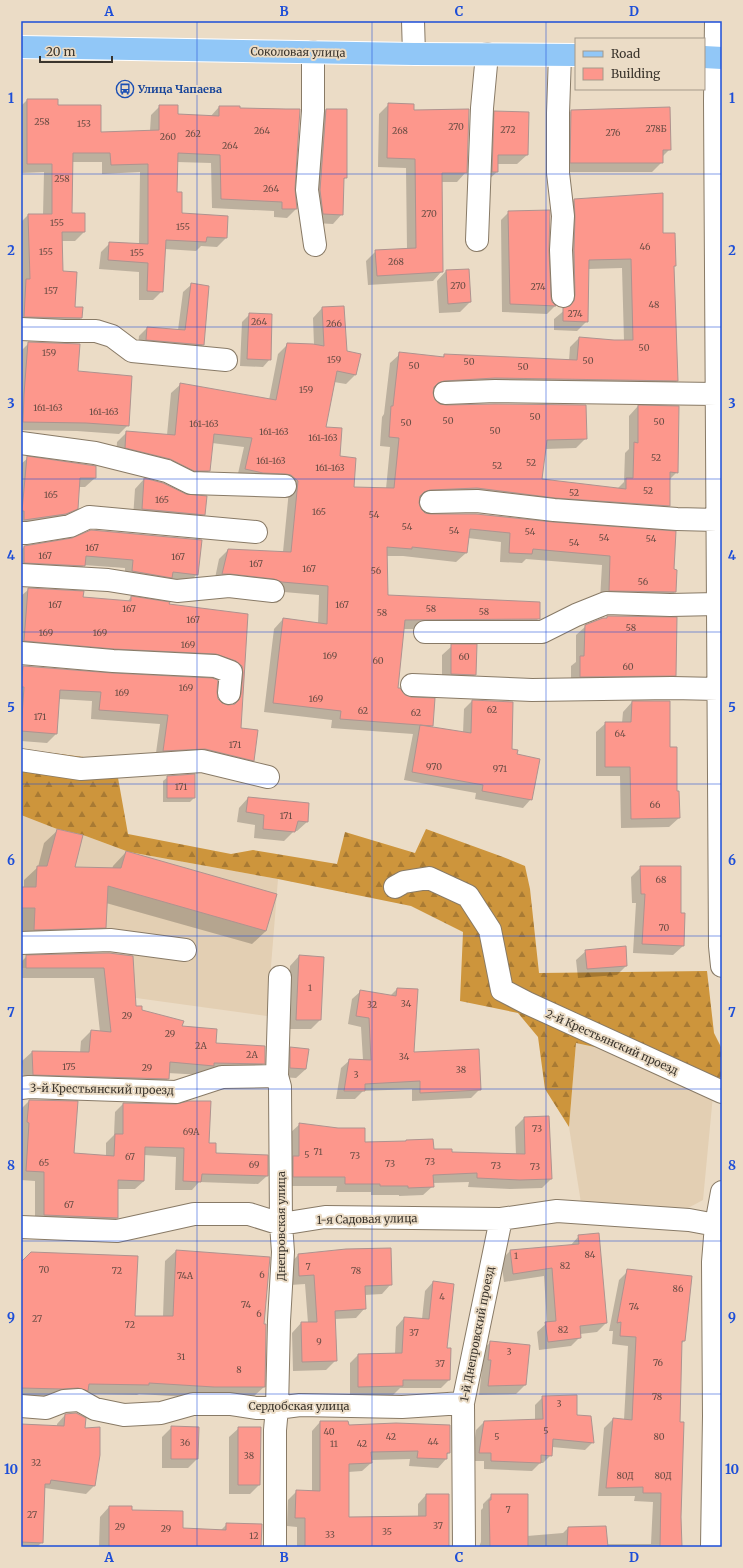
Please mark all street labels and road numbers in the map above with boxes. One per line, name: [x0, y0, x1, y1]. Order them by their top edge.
street label: Соколовая улица: [250, 44, 346, 60]
street label: 2-й Крестьянский проезд: [544, 1006, 681, 1078]
street label: 3-й Крестьянский проезд: [30, 1081, 174, 1097]
street label: Днепровская улица: [274, 1171, 288, 1281]
street label: 1-я Садовая улица: [317, 1211, 418, 1227]
street label: 1-й Днепровский проезд: [457, 1265, 497, 1403]
street label: Сердобская улица: [249, 1399, 350, 1413]

